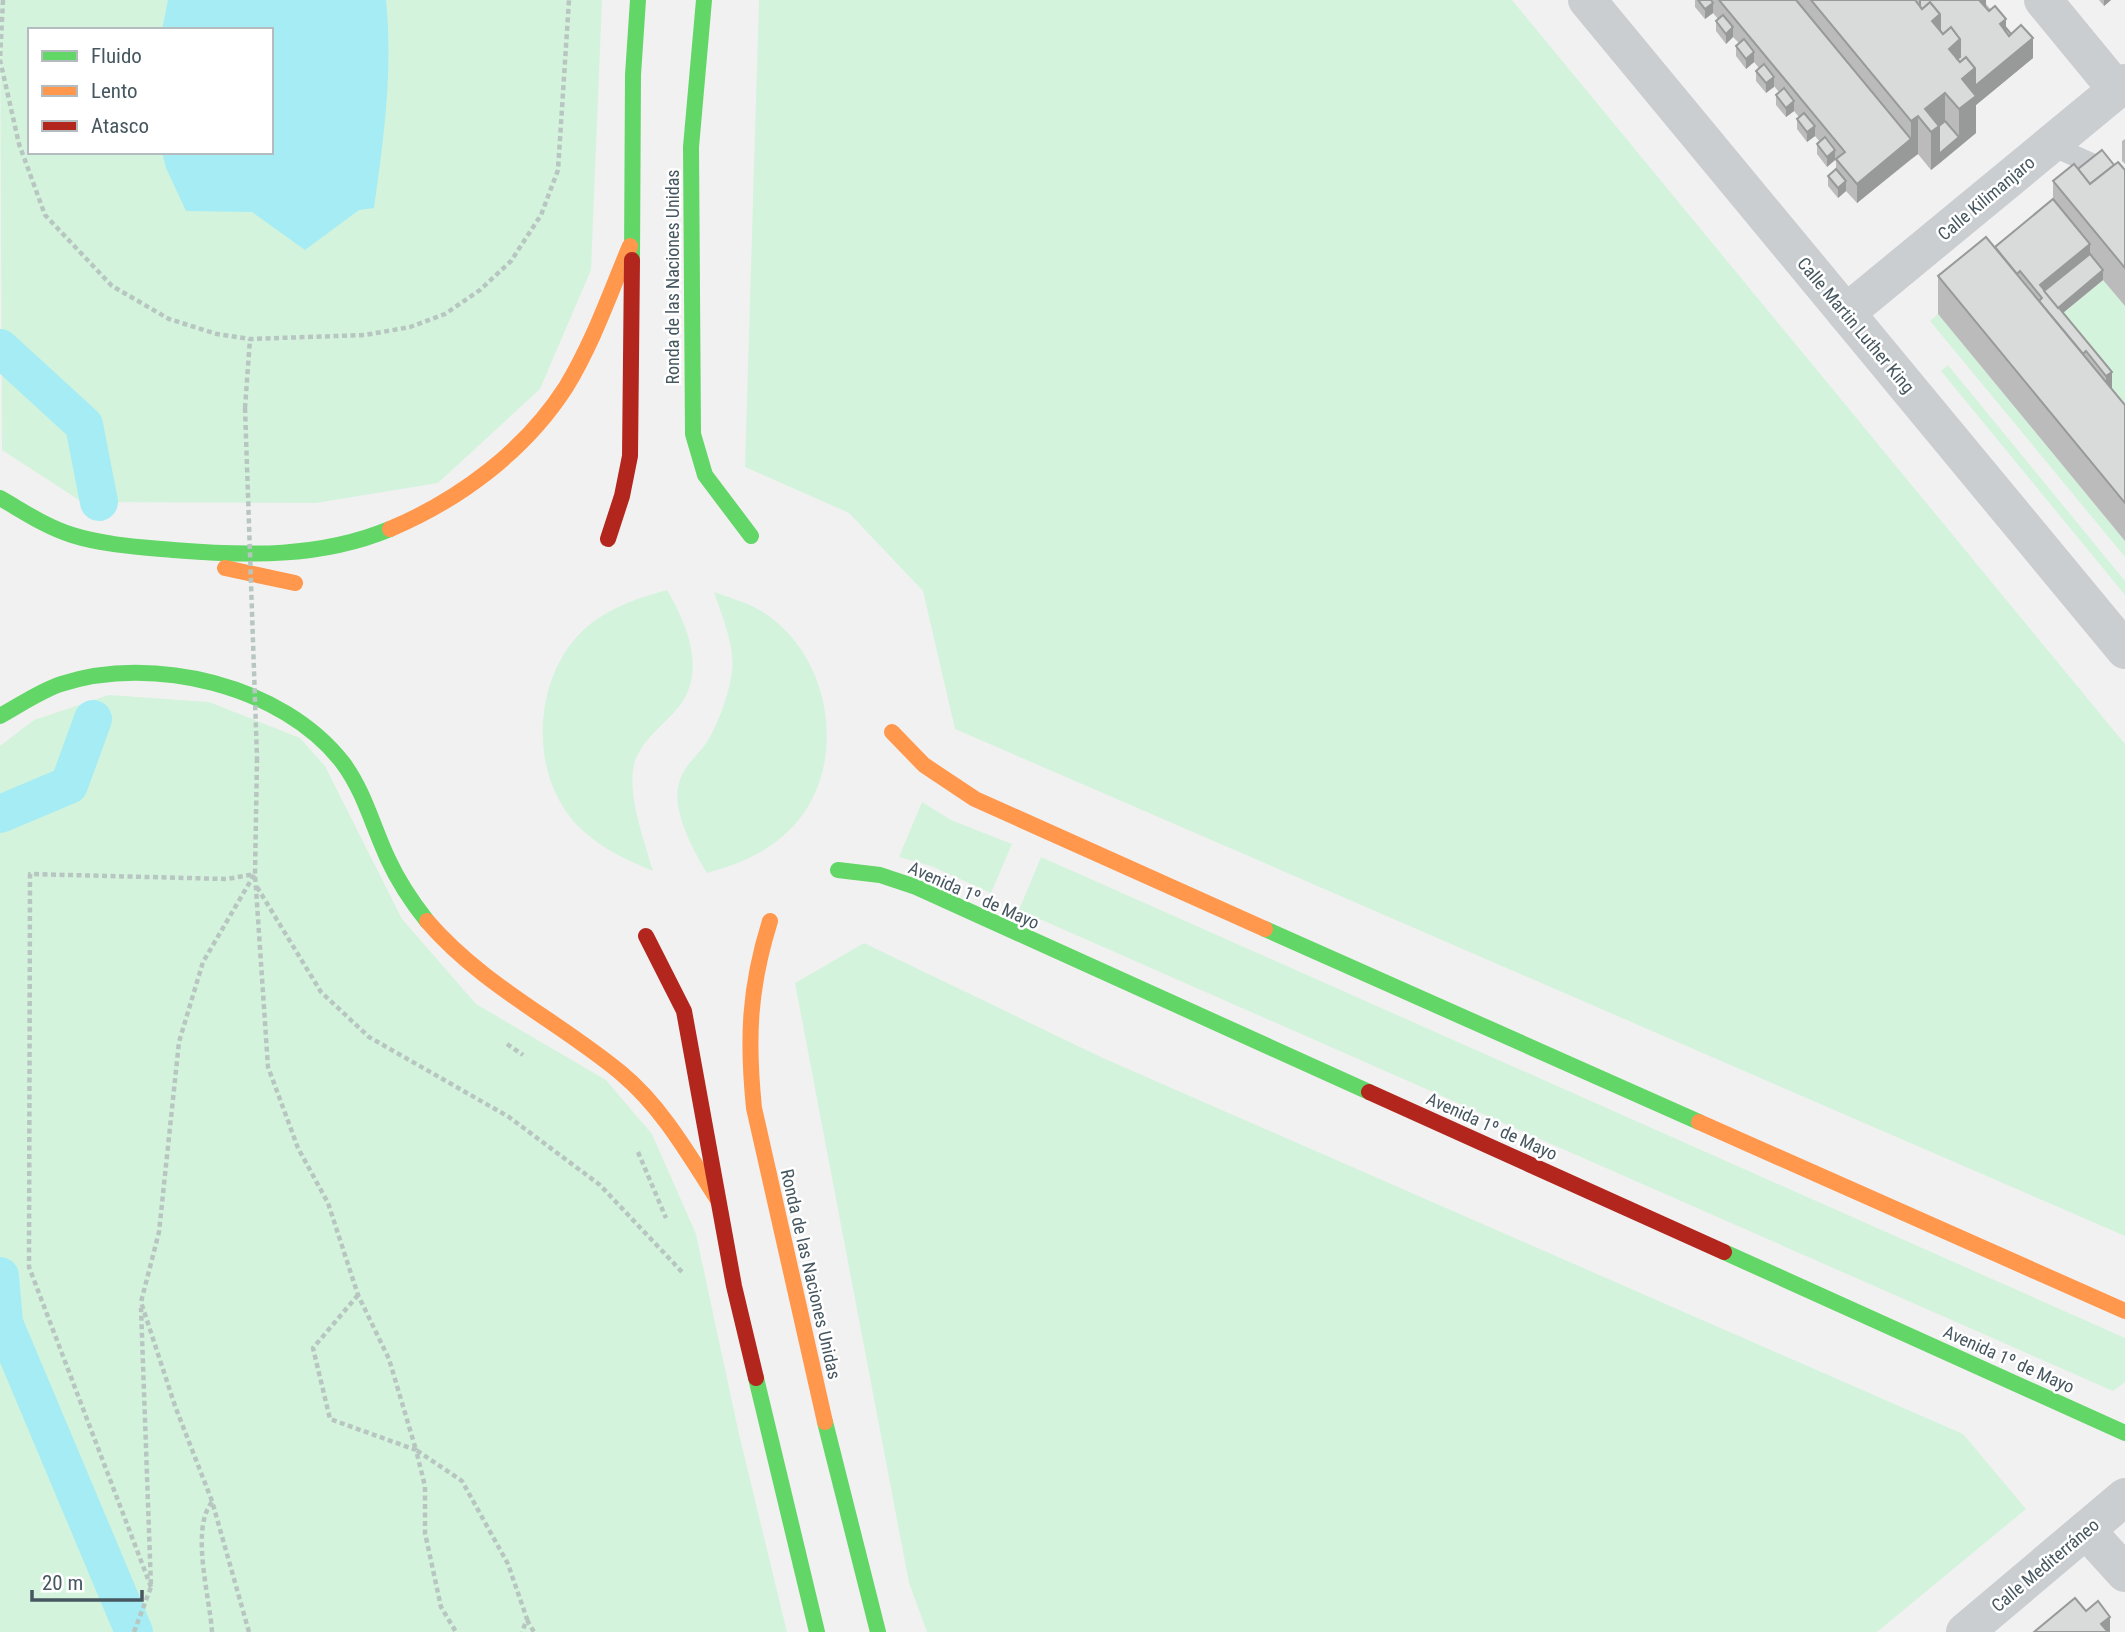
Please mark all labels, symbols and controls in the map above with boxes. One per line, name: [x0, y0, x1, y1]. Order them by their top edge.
legend: [28, 28, 273, 154]
text: Fluido: [91, 44, 142, 68]
text: Lento: [91, 79, 138, 103]
text: Atasco: [91, 114, 149, 138]
street label: Calle Kilimanjaro: [1933, 151, 2039, 245]
street label: Ronda de las Naciones Unidas: [662, 169, 683, 385]
street label: Calle Martin Luther King: [1793, 253, 1919, 397]
street label: Avenida 1º de Mayo: [905, 857, 1043, 933]
street label: Avenida 1º de Mayo: [1423, 1088, 1561, 1164]
street label: Ronda de las Naciones Unidas: [777, 1167, 845, 1381]
street label: Avenida 1º de Mayo: [1940, 1321, 2078, 1397]
street label: Calle Mediterráneo: [1987, 1514, 2103, 1616]
scale bar: [32, 1558, 142, 1602]
text: 20 m: [42, 1571, 83, 1595]

